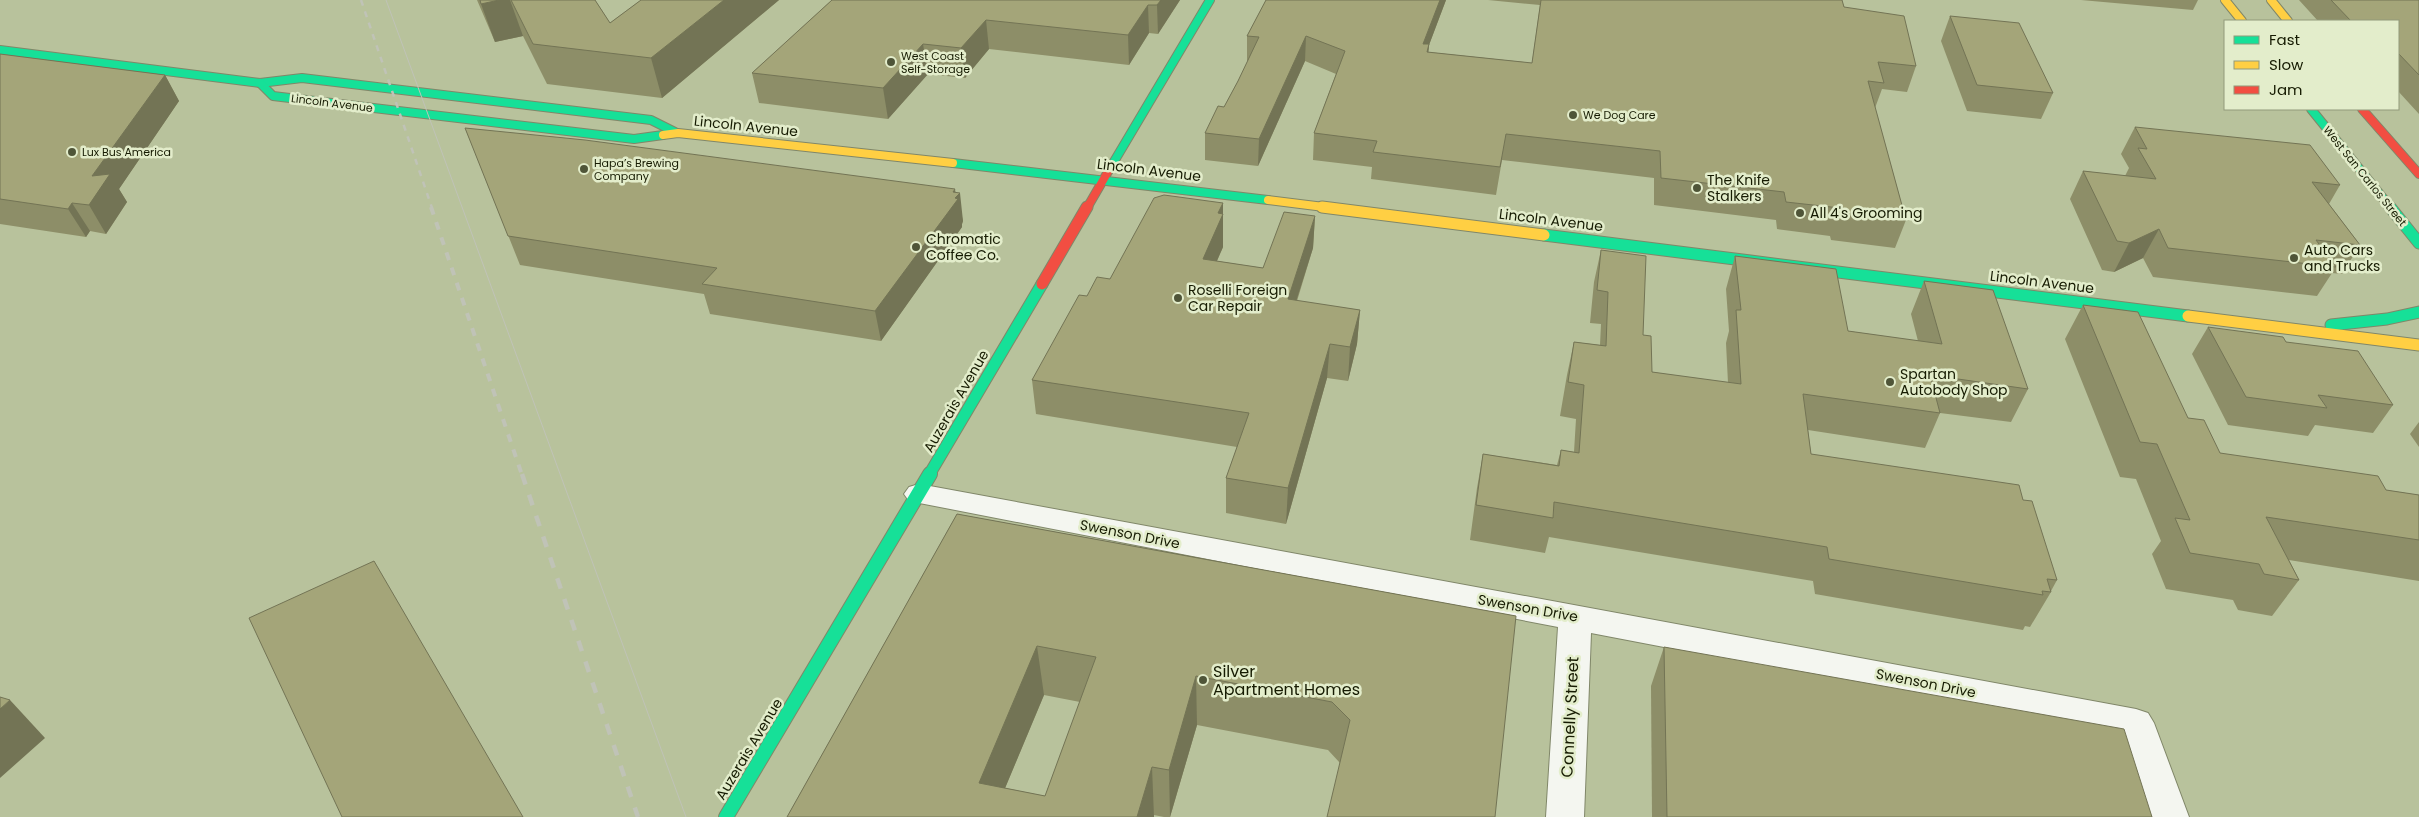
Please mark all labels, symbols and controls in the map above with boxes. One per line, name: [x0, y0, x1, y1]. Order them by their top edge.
legend: [2224, 20, 2399, 110]
text: Fast: [2269, 29, 2300, 50]
place label: West Coast Self-Storage: [901, 48, 970, 77]
text: Slow: [2269, 54, 2304, 75]
marker: West Coast Self-Storage: [885, 56, 897, 68]
text: Jam: [2269, 79, 2303, 100]
street label: Lincoln Avenue: [290, 90, 374, 116]
place label: We Dog Care: [1583, 107, 1656, 123]
marker: We Dog Care: [1567, 109, 1579, 121]
street label: Lincoln Avenue: [693, 111, 799, 141]
street label: West San Carlos Street: [2320, 122, 2410, 230]
place label: Lux Bus America: [82, 144, 171, 160]
marker: Lux Bus America: [66, 146, 78, 158]
street label: Lincoln Avenue: [1096, 154, 1202, 186]
place label: Hapa’s Brewing Company: [594, 155, 679, 184]
marker: Hapa’s Brewing Company: [578, 163, 590, 175]
place label: The Knife Stalkers: [1707, 170, 1770, 206]
marker: The Knife Stalkers: [1691, 182, 1703, 194]
place label: All 4's Grooming: [1810, 203, 1922, 223]
street label: Lincoln Avenue: [1498, 204, 1604, 236]
marker: All 4's Grooming: [1794, 207, 1806, 219]
place label: Chromatic Coffee Co.: [926, 229, 1001, 265]
place label: Auto Cars and Trucks: [2304, 240, 2380, 276]
marker: Chromatic Coffee Co.: [910, 241, 922, 253]
marker: Auto Cars and Trucks: [2288, 252, 2300, 264]
street label: Lincoln Avenue: [1989, 266, 2095, 298]
place label: Roselli Foreign Car Repair: [1188, 280, 1287, 316]
marker: Roselli Foreign Car Repair: [1172, 292, 1184, 304]
street label: Auzerais Avenue: [919, 346, 994, 456]
place label: Spartan Autobody Shop: [1900, 364, 2008, 400]
marker: Spartan Autobody Shop: [1884, 376, 1896, 388]
street label: Swenson Drive: [1078, 515, 1182, 554]
street label: Swenson Drive: [1476, 589, 1580, 627]
street label: Connelly Street: [1555, 656, 1585, 778]
place label: Silver Apartment Homes: [1213, 660, 1360, 701]
street label: Swenson Drive: [1874, 664, 1978, 703]
marker: Silver Apartment Homes: [1197, 674, 1209, 686]
street label: Auzerais Avenue: [711, 694, 787, 804]

